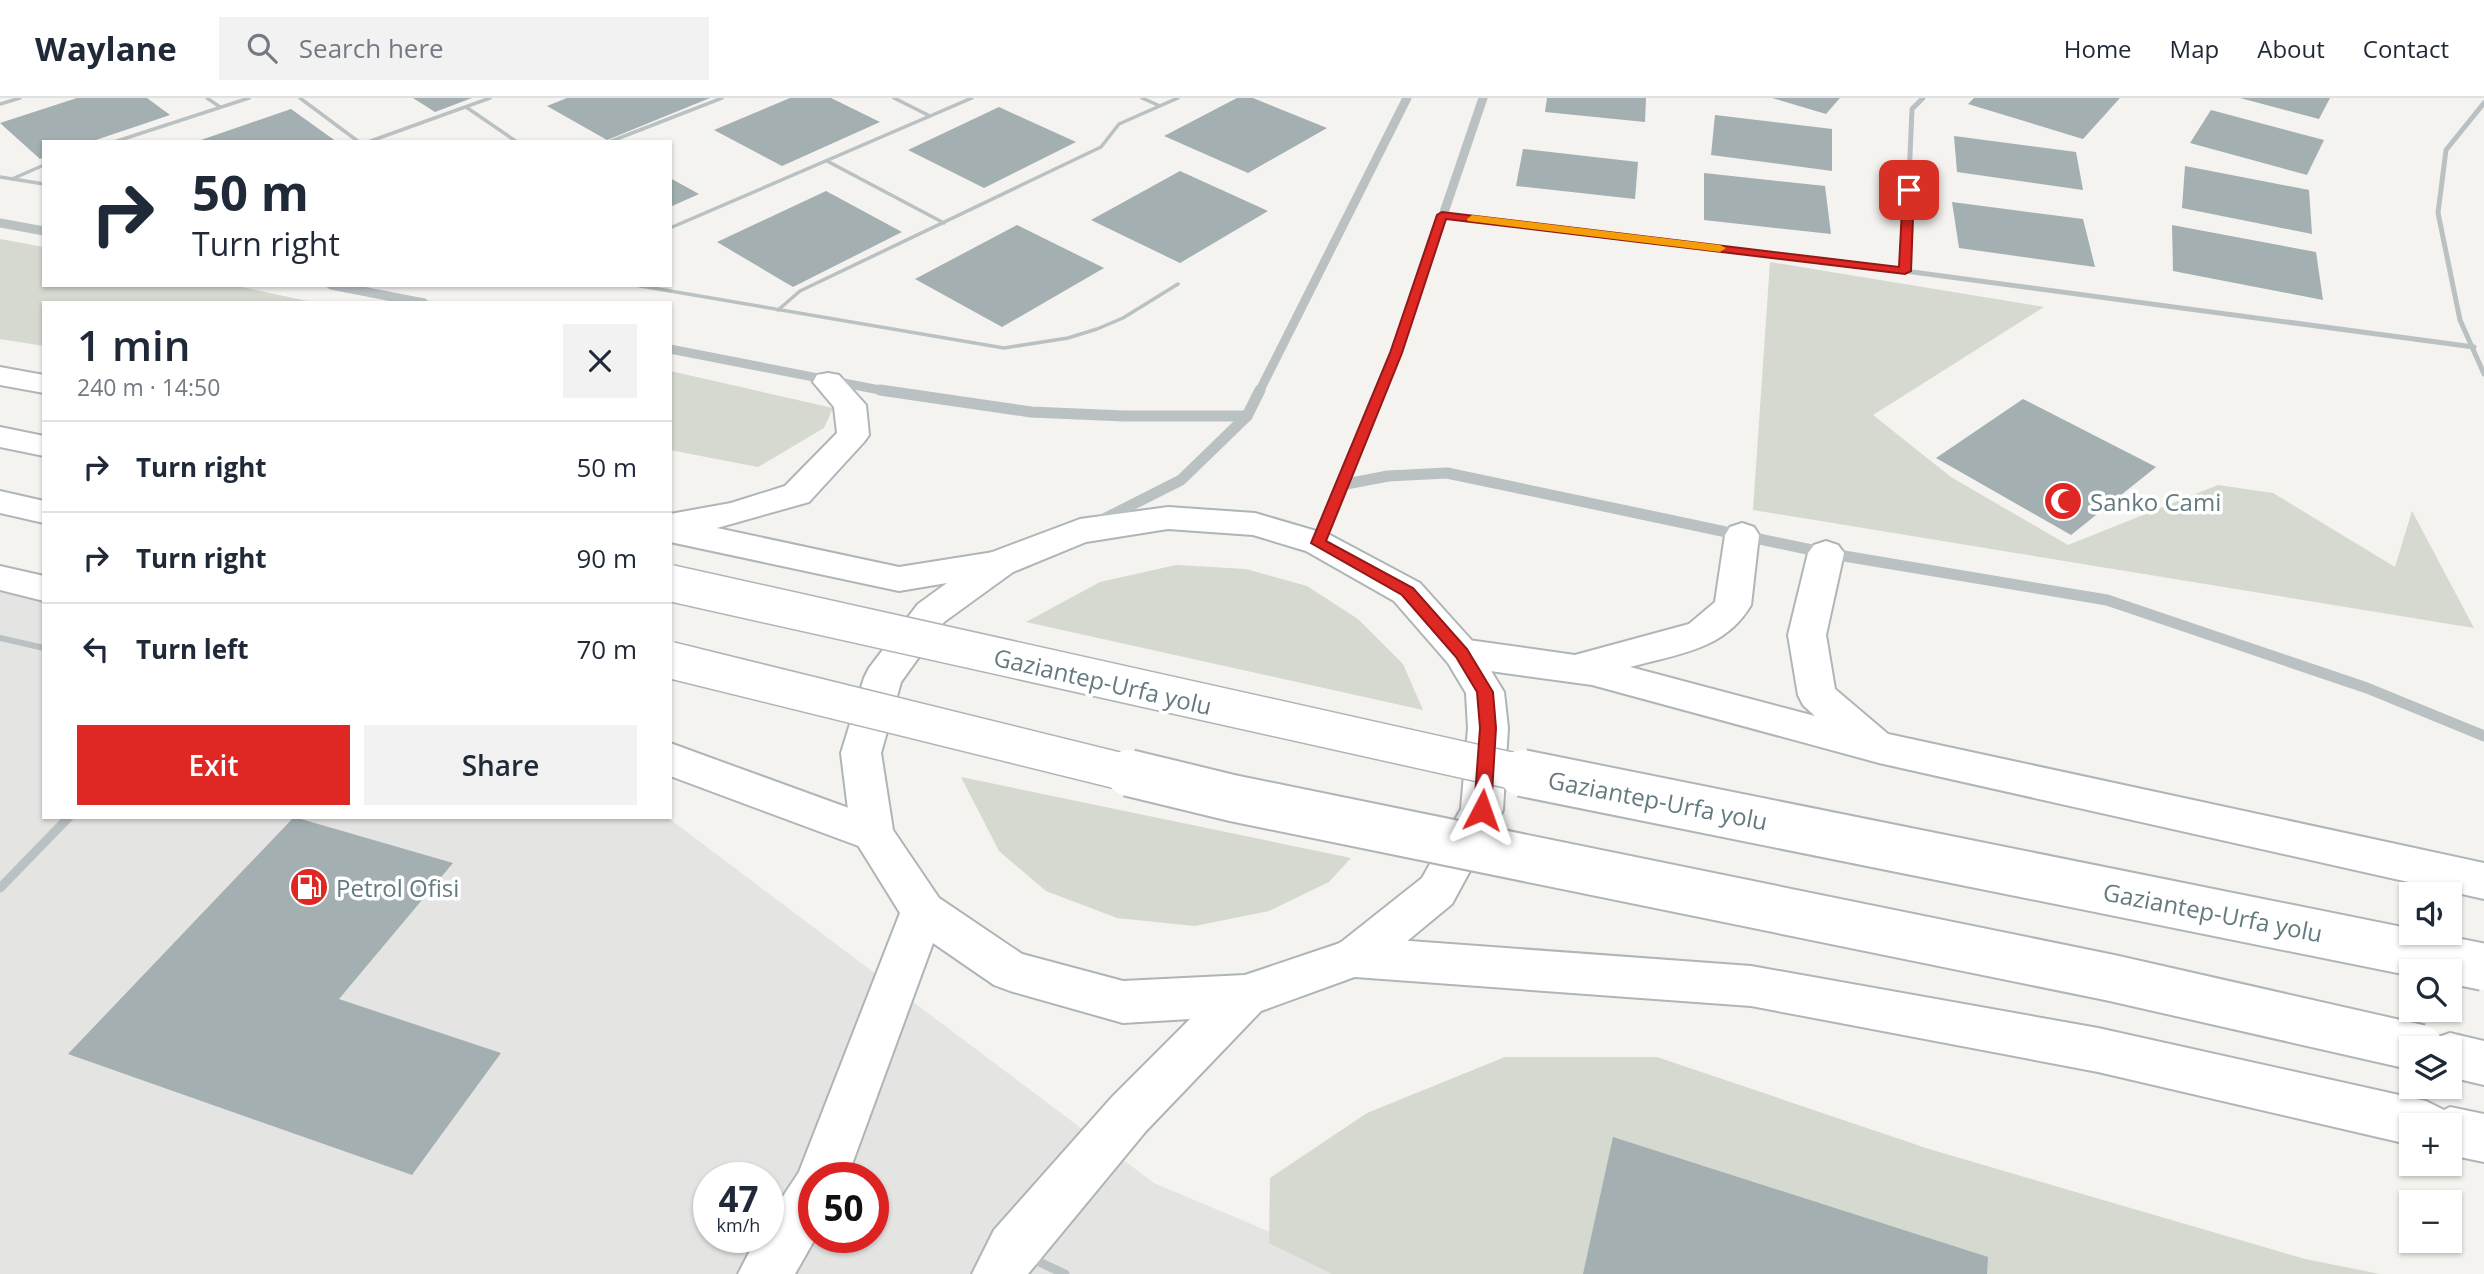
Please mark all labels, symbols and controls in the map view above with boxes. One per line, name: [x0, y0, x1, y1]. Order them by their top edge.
search box: [219, 17, 709, 80]
text: Waylane: [35, 26, 177, 71]
icon: search: [243, 29, 281, 67]
text: Search here: [299, 30, 444, 66]
text: Home: [2064, 32, 2132, 65]
text: Map: [2170, 32, 2219, 65]
text: About: [2257, 32, 2325, 65]
text: Contact: [2363, 32, 2449, 65]
text: 50 m: [192, 159, 309, 225]
pin: [1879, 160, 1939, 220]
icon: right: [77, 168, 168, 259]
icon: arrive: [1890, 171, 1928, 209]
text: Turn right: [192, 222, 340, 265]
text: 1 min: [77, 316, 190, 373]
button: close: [563, 324, 637, 398]
text: 240 m · 14:50: [77, 371, 220, 403]
icon: right: [77, 448, 115, 486]
text: Turn right: [136, 449, 267, 485]
text: 50 m: [576, 449, 637, 485]
mosque icon: Sanko Cami: [2042, 480, 2084, 522]
place label: Sanko Cami: [2090, 485, 2221, 518]
icon: right: [77, 539, 115, 577]
text: Turn right: [136, 540, 267, 576]
text: 90 m: [576, 540, 637, 576]
icon: left: [77, 630, 115, 668]
text: Turn left: [136, 631, 248, 667]
text: 70 m: [576, 631, 637, 667]
street label: Gaziantep-Urfa yolu: [991, 640, 1215, 722]
button: Exit: [77, 725, 350, 805]
button: Share: [364, 725, 637, 805]
street label: Gaziantep-Urfa yolu: [1546, 763, 1770, 837]
position arrow: [1445, 773, 1519, 847]
fuel station icon: Petrol Ofisi: [288, 866, 330, 908]
place label: Petrol Ofisi: [336, 871, 459, 904]
street label: Gaziantep-Urfa yolu: [2101, 875, 2325, 949]
map controls: [2399, 882, 2462, 1253]
button: sound: [2399, 882, 2462, 945]
button: search: [2399, 959, 2462, 1022]
button: layers: [2399, 1036, 2462, 1099]
button: +: [2399, 1113, 2462, 1176]
speed limit sign: 50: [798, 1162, 889, 1253]
text: 47: [718, 1175, 759, 1222]
button: −: [2399, 1190, 2462, 1253]
text: km/h: [717, 1213, 760, 1237]

